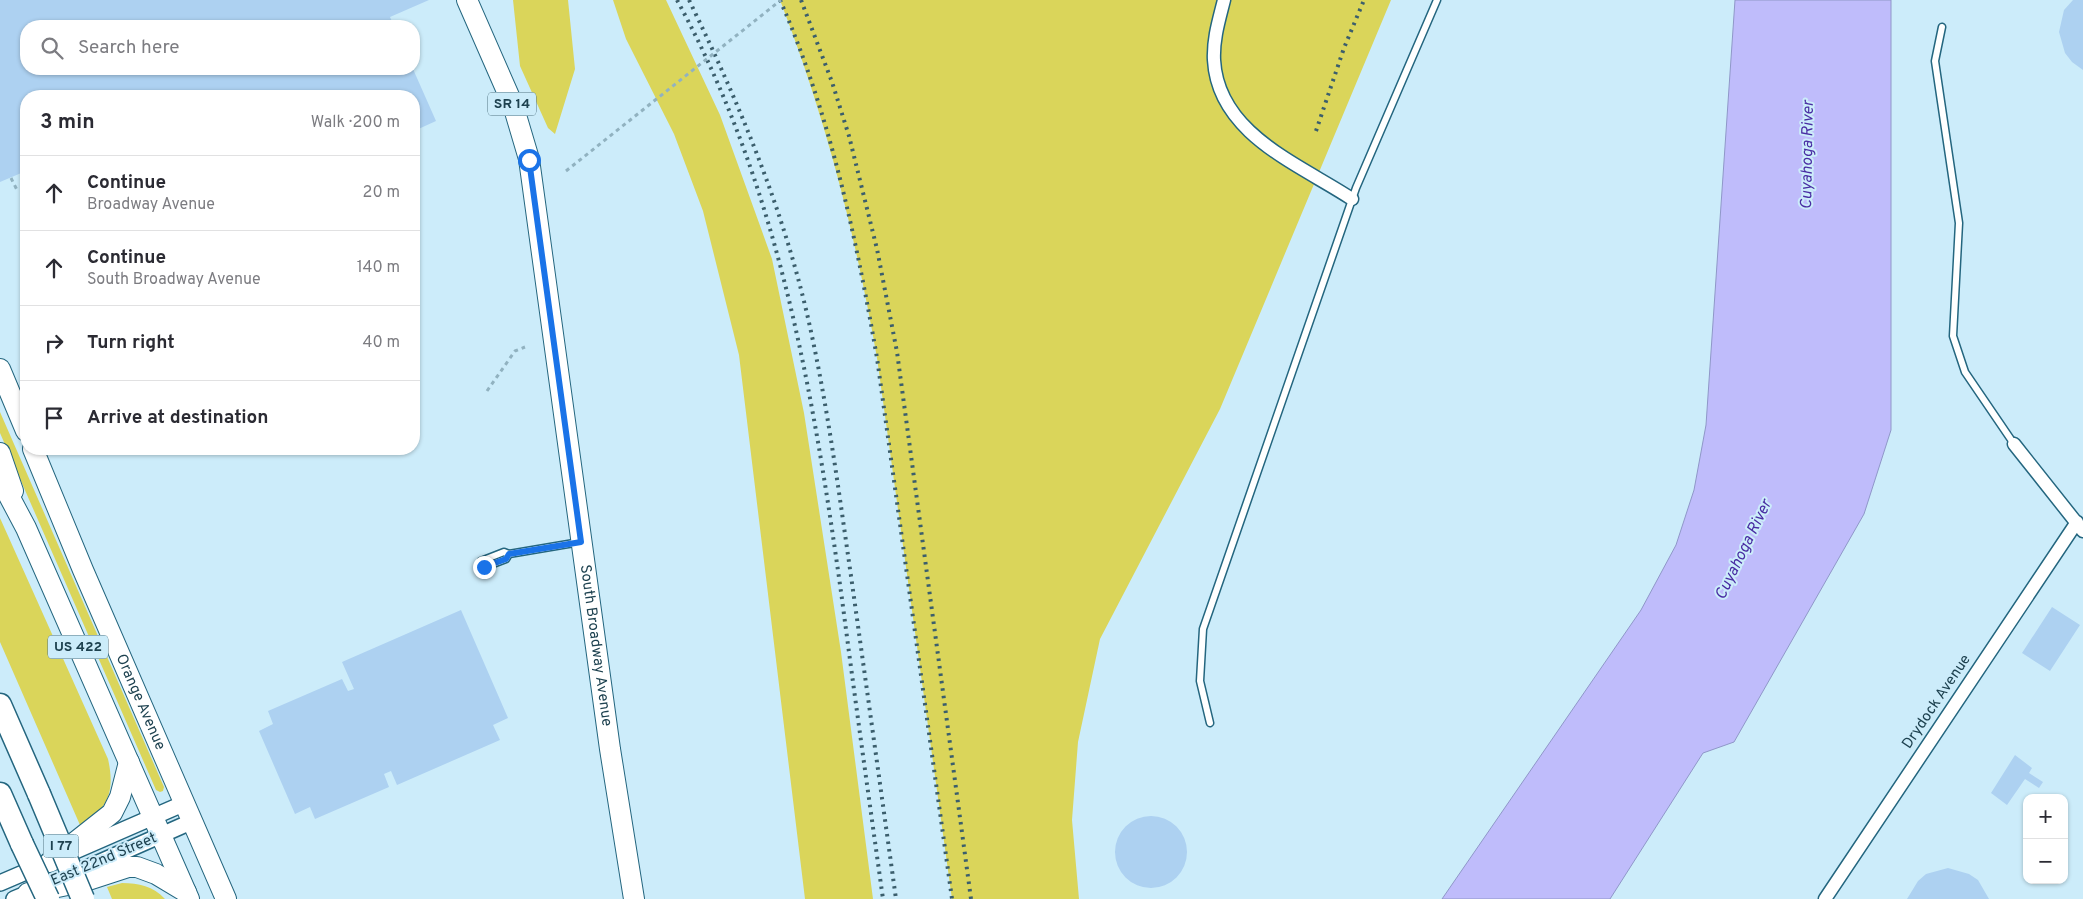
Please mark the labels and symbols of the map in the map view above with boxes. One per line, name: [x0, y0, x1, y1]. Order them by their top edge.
road number: SR 14: [488, 92, 536, 116]
water label: Cuyahoga River: [1797, 98, 1819, 210]
route start: [518, 149, 541, 172]
water label: Cuyahoga River: [1711, 495, 1778, 603]
route end: [473, 556, 496, 579]
street label: South Broadway Avenue: [575, 563, 616, 727]
road number: US 422: [48, 636, 108, 659]
street label: Orange Avenue: [111, 651, 170, 753]
street label: Drydock Avenue: [1898, 651, 1976, 753]
street label: East 22nd Street: [48, 829, 160, 891]
road number: I 77: [44, 834, 78, 858]

